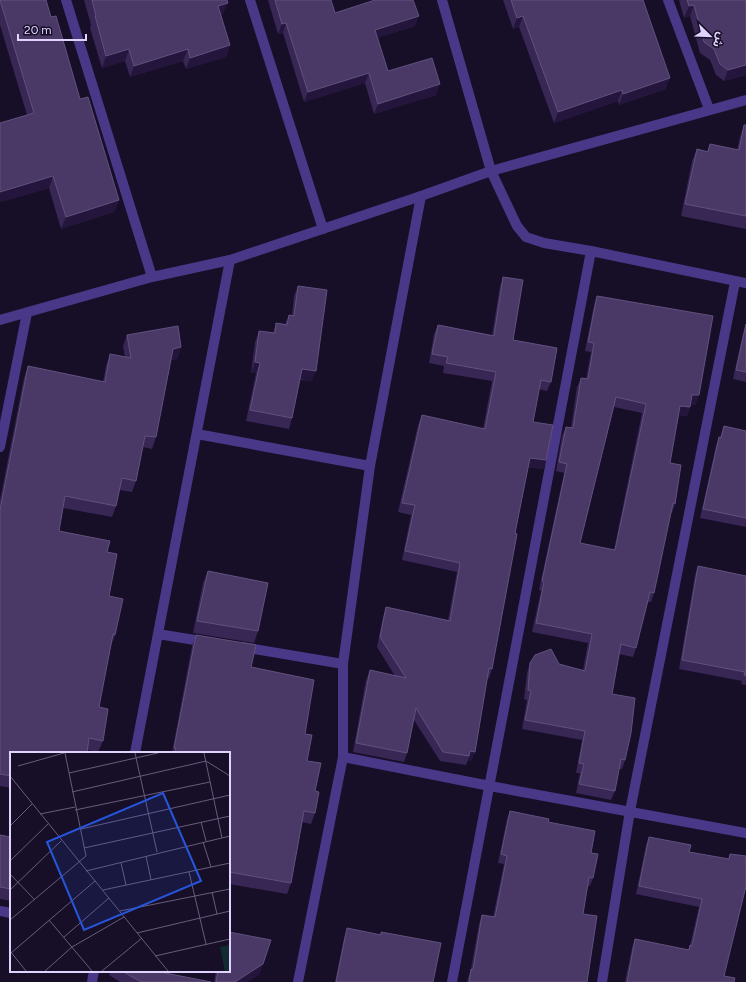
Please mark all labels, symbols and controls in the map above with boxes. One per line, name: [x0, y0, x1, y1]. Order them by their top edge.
scale bar: [18, 16, 86, 42]
north arrow: [690, 16, 730, 56]
text: 20 m: [24, 23, 52, 37]
text: ش: [710, 30, 728, 49]
inset map: [10, 752, 230, 972]

